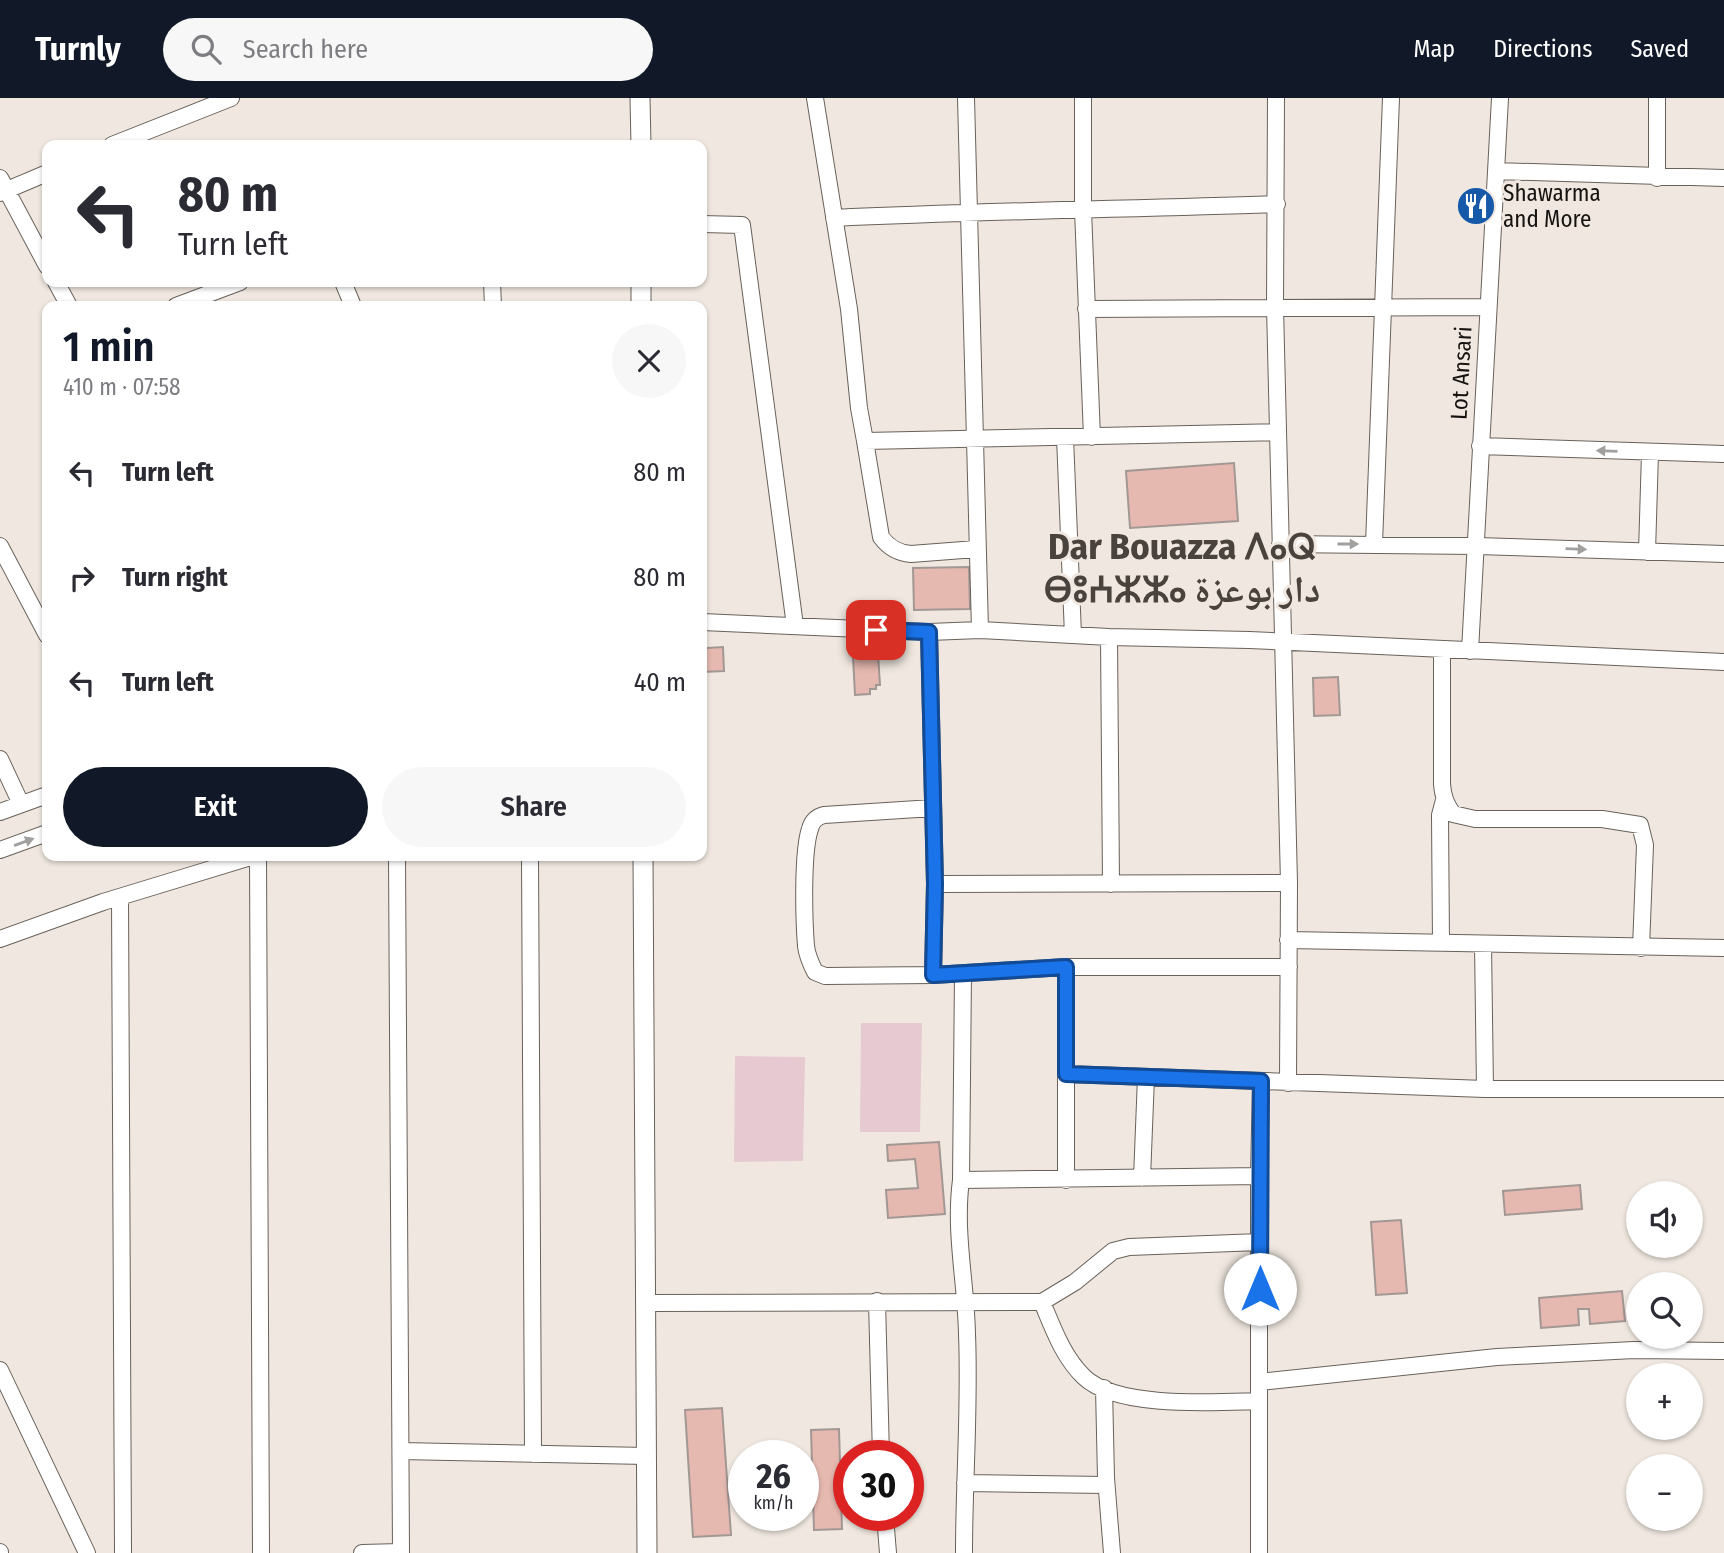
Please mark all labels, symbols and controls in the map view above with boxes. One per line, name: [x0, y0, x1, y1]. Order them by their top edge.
search box: [163, 18, 653, 81]
text: Turnly: [35, 29, 121, 69]
icon: search: [187, 30, 225, 68]
text: Search here: [243, 34, 368, 65]
text: Map: [1414, 35, 1455, 63]
text: Directions: [1493, 35, 1592, 63]
text: Saved: [1630, 35, 1689, 63]
text: 80 m: [178, 165, 278, 224]
icon: left: [63, 168, 154, 259]
place label: Shawarma and More: [1503, 179, 1601, 233]
restaurant icon: Shawarma and More: [1455, 185, 1497, 227]
text: Turn left: [178, 225, 288, 263]
text: 1 min: [63, 322, 154, 372]
button: close: [612, 324, 686, 398]
street label: Lot Ansari: [1445, 325, 1477, 421]
text: 410 m · 07:58: [63, 373, 181, 401]
one-way arrow: [1596, 446, 1618, 457]
icon: left: [63, 454, 101, 492]
text: Turn left: [122, 457, 214, 488]
text: 80 m: [633, 457, 686, 488]
district label: Dar Bouazza ⴷⴰⵕ ⴱⵓⵄⵣⵣⴰ دار بوعزة: [1044, 524, 1320, 612]
one-way arrow: [1338, 538, 1360, 550]
one-way arrow: [1565, 544, 1587, 555]
icon: right: [63, 559, 101, 597]
text: Turn right: [122, 562, 228, 593]
text: 80 m: [633, 562, 686, 593]
pin: [846, 600, 906, 660]
icon: arrive: [857, 611, 895, 649]
icon: left: [63, 664, 101, 702]
text: Turn left: [122, 667, 214, 698]
text: 40 m: [634, 667, 686, 698]
button: Exit: [63, 767, 368, 847]
button: Share: [382, 767, 686, 847]
one-way arrow: [13, 836, 34, 847]
map controls: [1626, 1181, 1703, 1531]
button: sound: [1626, 1181, 1703, 1258]
position arrow: [1223, 1252, 1297, 1326]
button: search: [1626, 1272, 1703, 1349]
button: +: [1626, 1363, 1703, 1440]
speed limit sign: 30: [833, 1440, 924, 1531]
button: −: [1626, 1454, 1703, 1531]
text: 26: [756, 1455, 791, 1497]
text: km/h: [753, 1492, 794, 1514]

